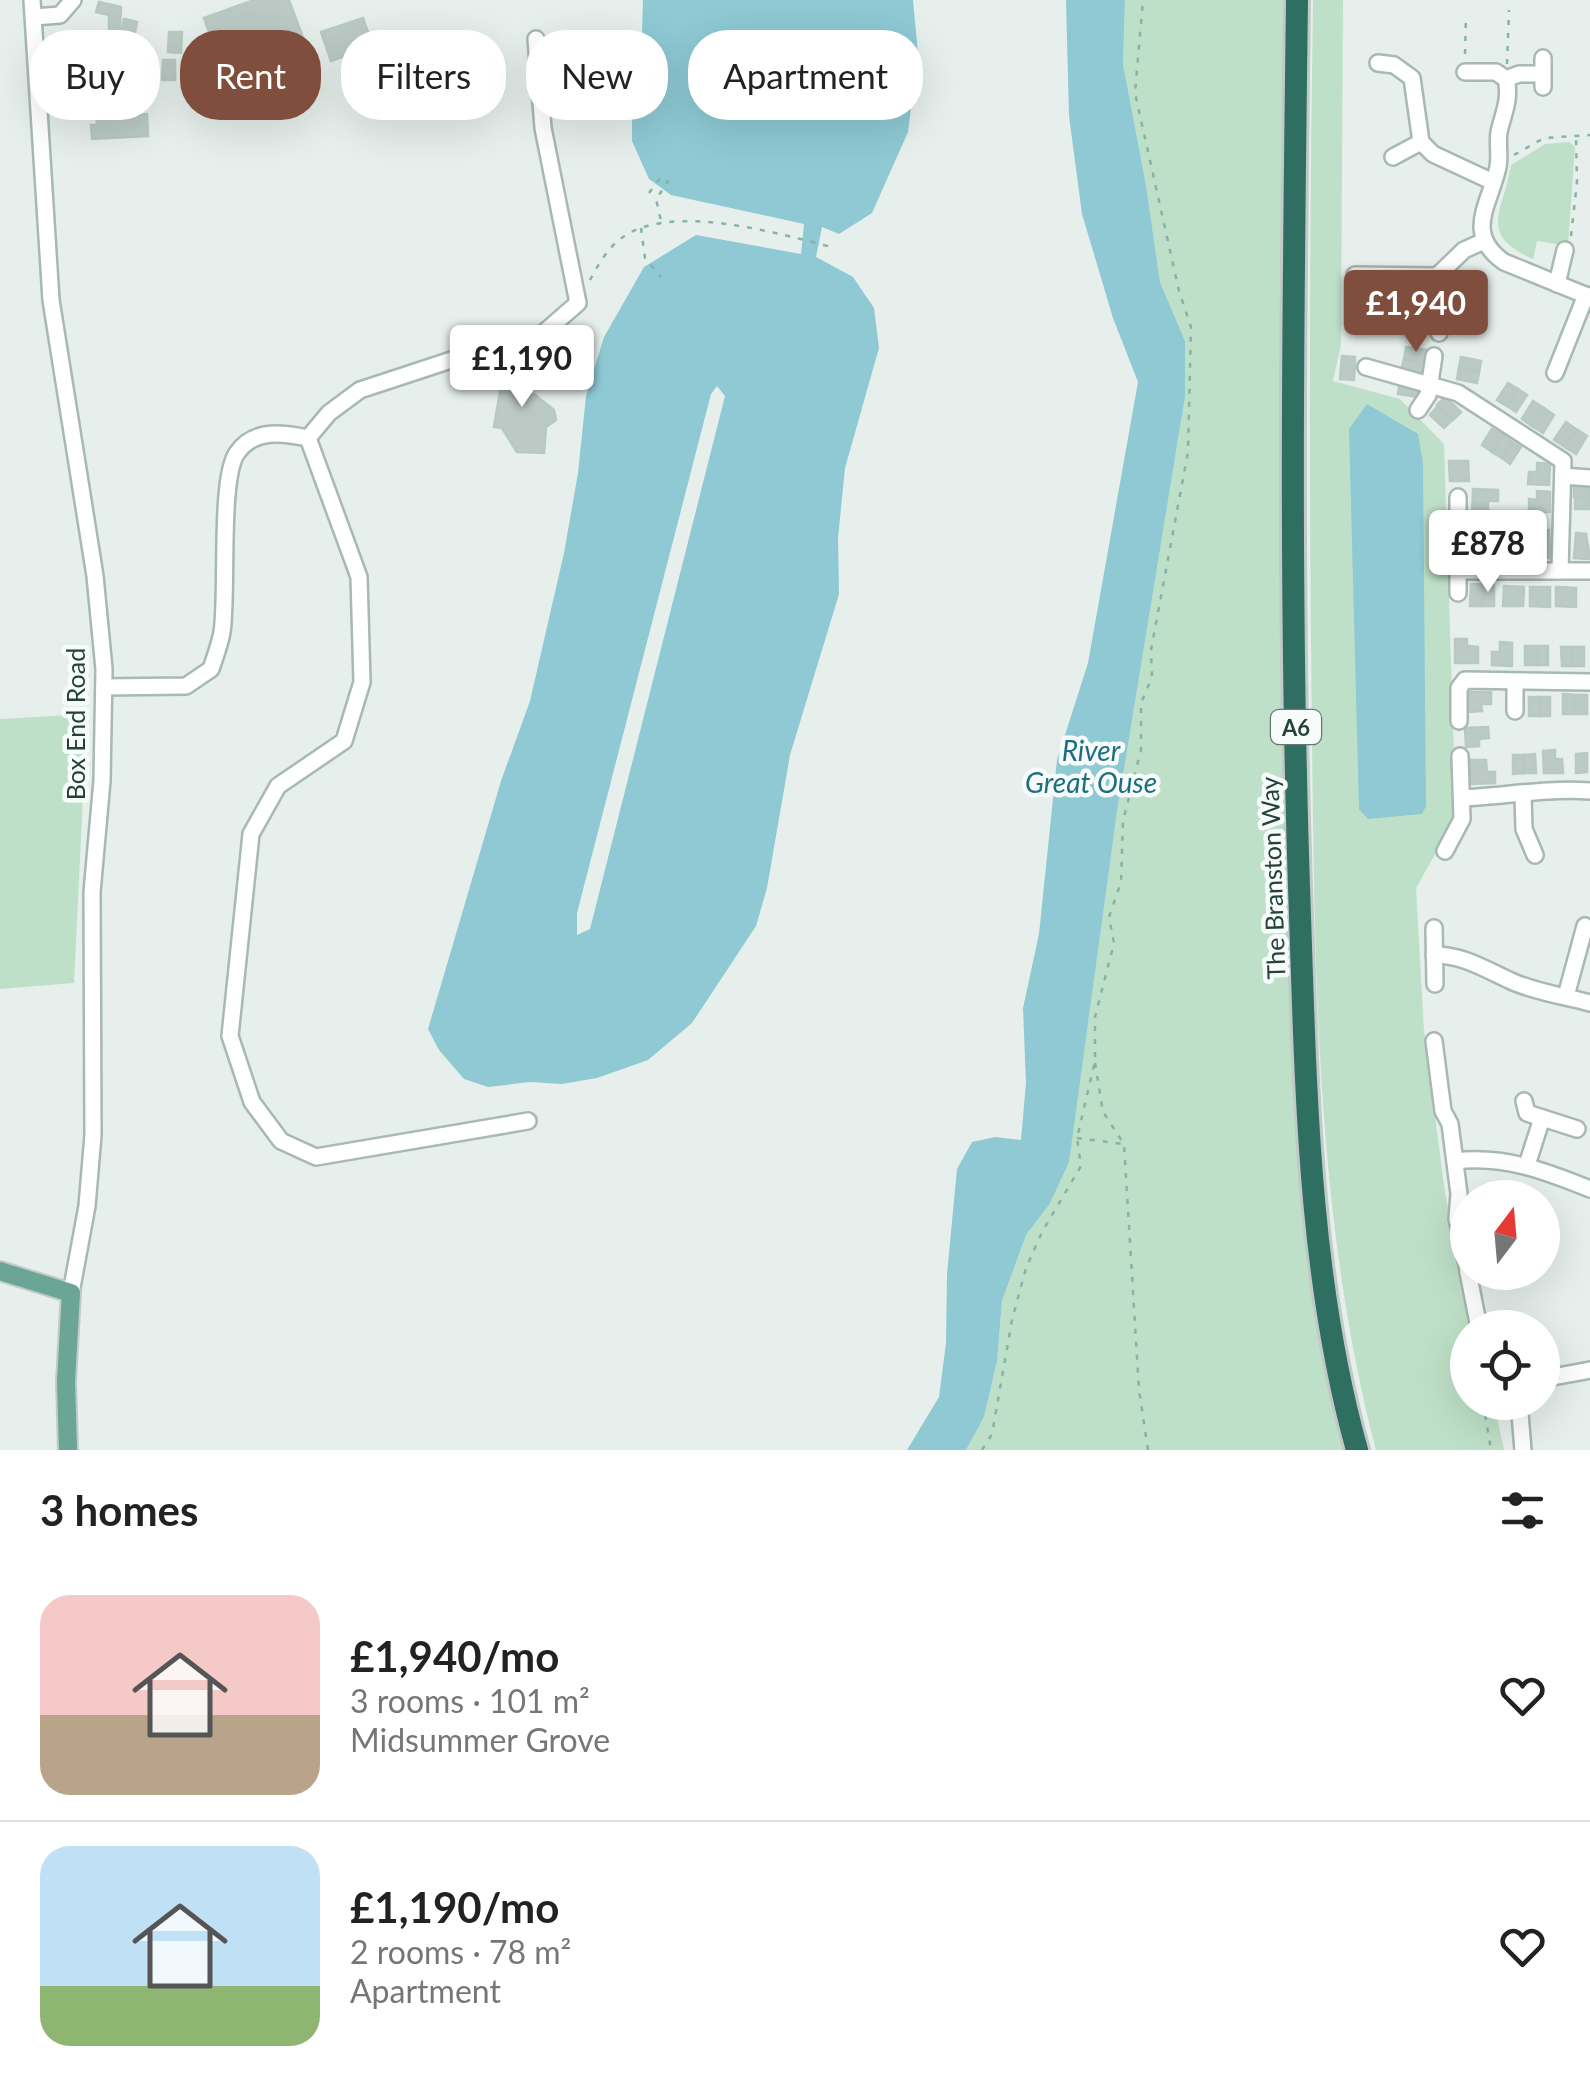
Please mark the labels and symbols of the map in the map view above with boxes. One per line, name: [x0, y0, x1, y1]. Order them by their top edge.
pin: £1,940: [1335, 270, 1497, 355]
pin: £1,190: [441, 325, 603, 410]
pin: £878: [1429, 510, 1547, 595]
street label: Box End Road: [60, 648, 90, 800]
road number: A6: [1271, 710, 1321, 744]
water label: River Great Ouse: [1025, 733, 1157, 799]
street label: The Branston Way: [1253, 776, 1291, 980]
north arrow: [1450, 1180, 1560, 1290]

